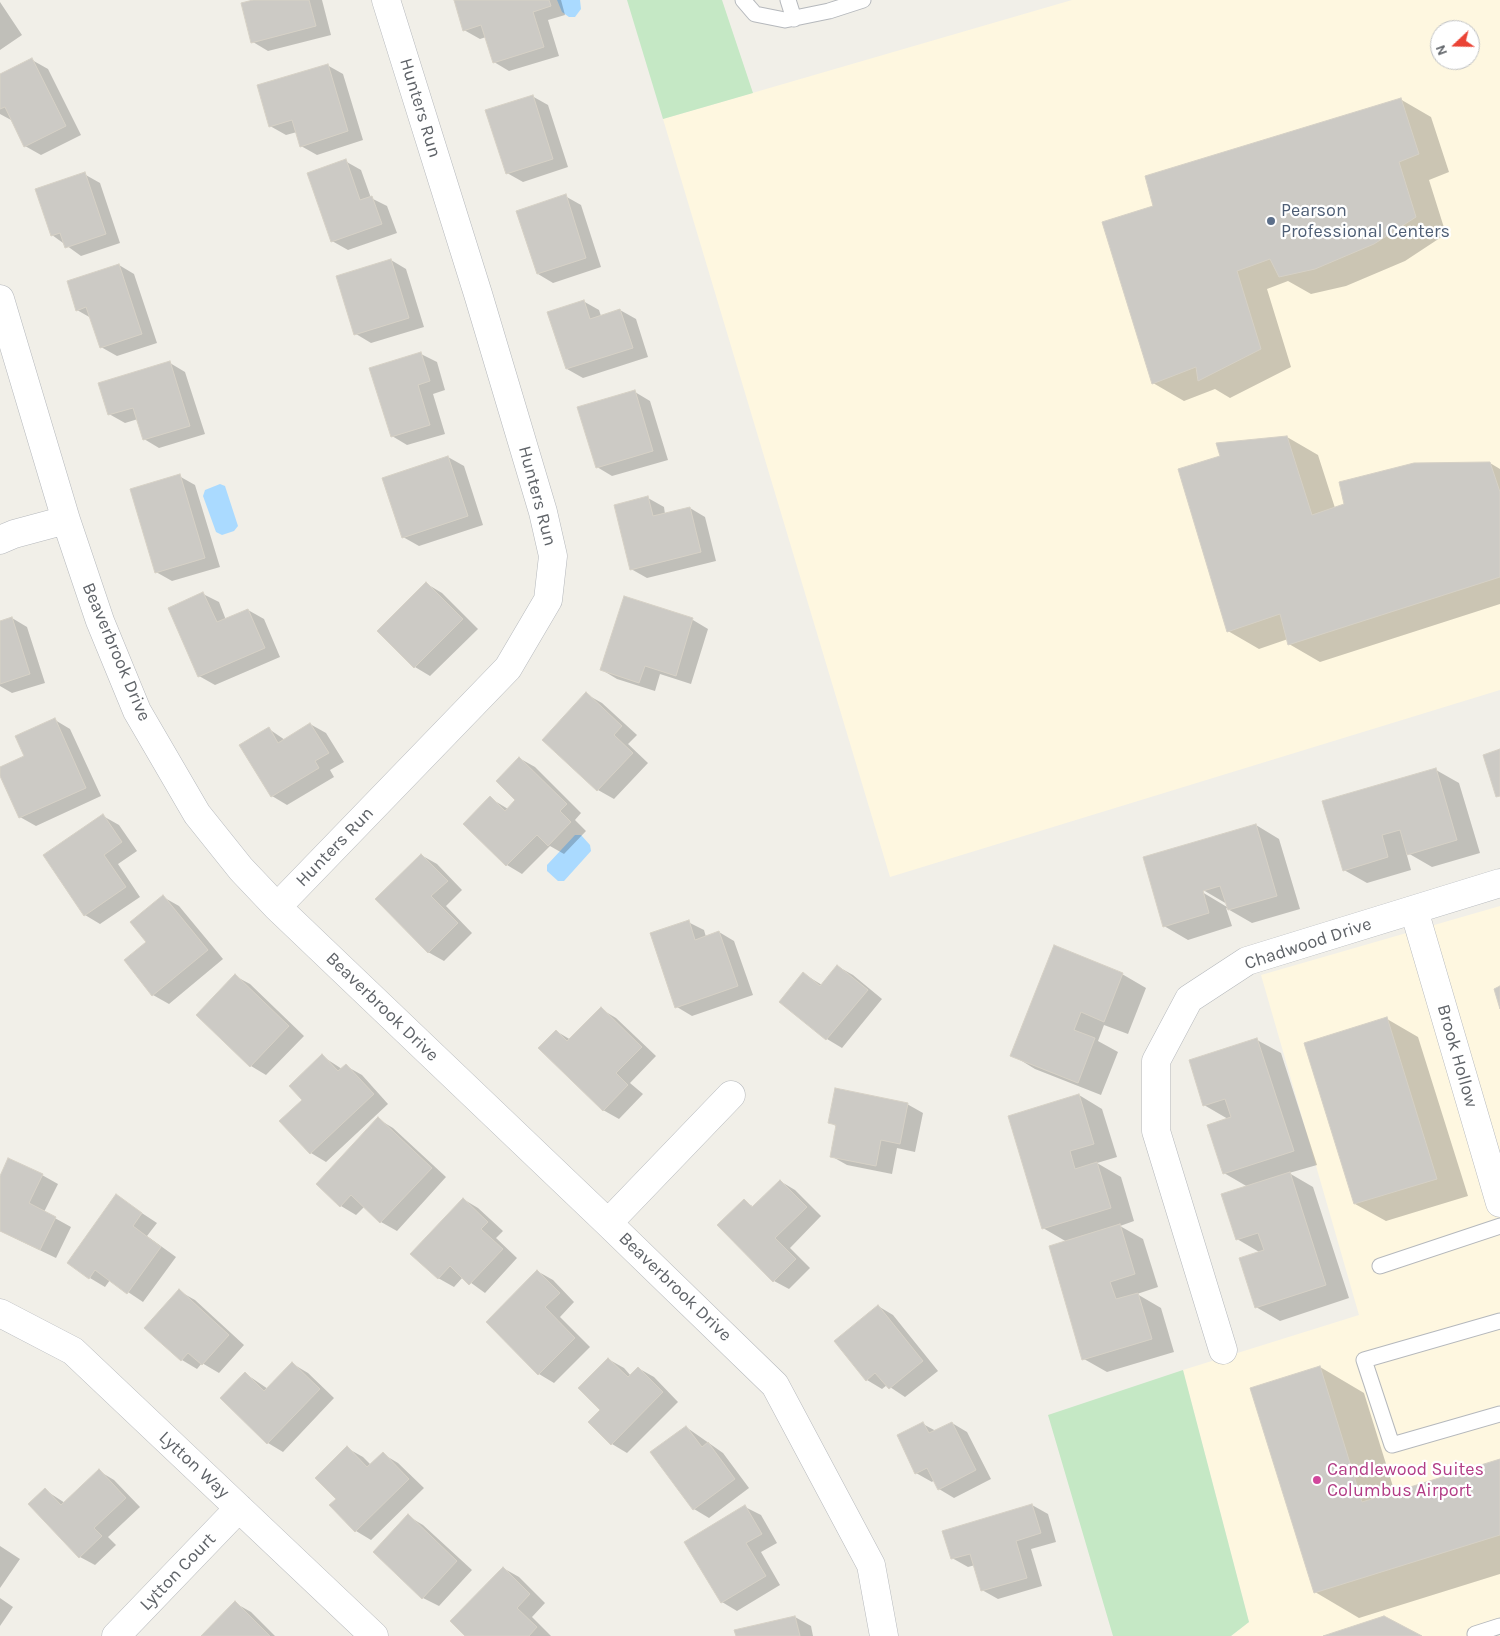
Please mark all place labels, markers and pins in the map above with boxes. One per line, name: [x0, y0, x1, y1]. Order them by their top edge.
place label: Pearson Professional Centers: [1281, 200, 1450, 242]
marker: Pearson Professional Centers: [1265, 215, 1277, 227]
place label: Candlewood Suites Columbus Airport: [1327, 1459, 1484, 1502]
marker: Candlewood Suites Columbus Airport: [1311, 1474, 1323, 1486]

